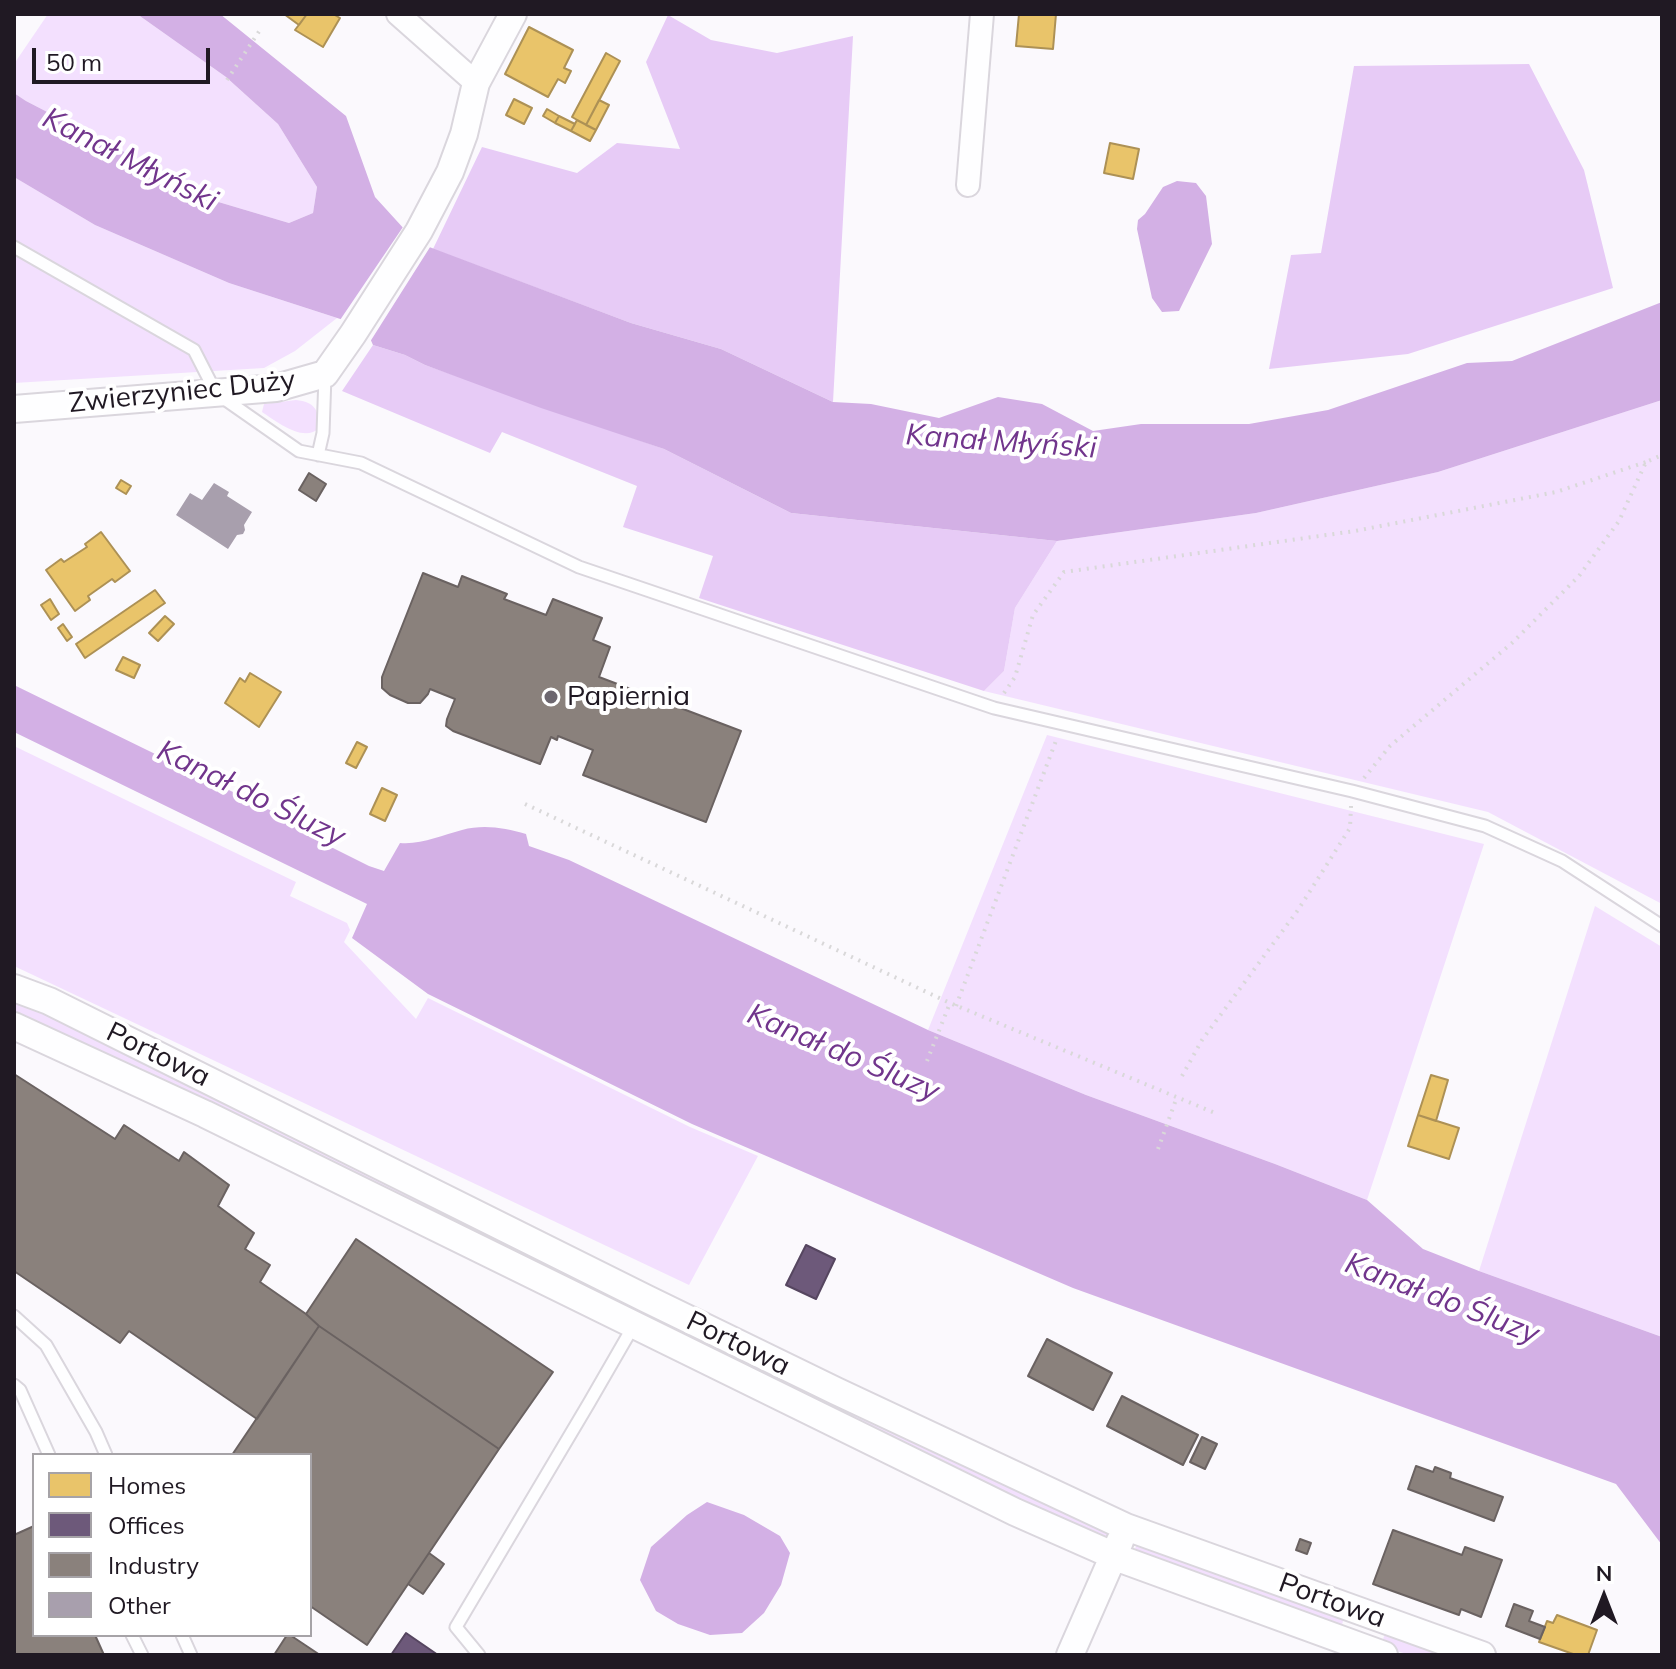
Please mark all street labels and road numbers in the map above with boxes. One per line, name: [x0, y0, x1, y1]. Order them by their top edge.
street label: Zwierzyniec Duży: [67, 363, 297, 421]
street label: Portowa: [101, 1016, 215, 1094]
street label: Portowa: [681, 1305, 795, 1383]
street label: Portowa: [1274, 1566, 1390, 1636]

